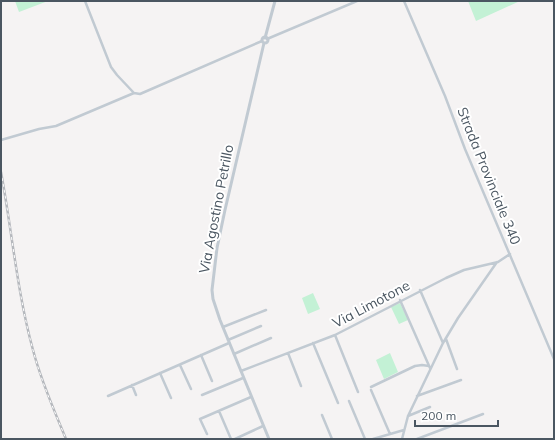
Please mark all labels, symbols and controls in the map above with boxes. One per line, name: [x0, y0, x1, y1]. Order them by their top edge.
street label: Strada Provinciale 340: [453, 105, 525, 247]
street label: Via Agostino Petrillo: [195, 143, 237, 275]
street label: Via Limotone: [329, 276, 413, 332]
scale bar: [415, 402, 498, 428]
text: 200 m: [421, 408, 456, 423]

